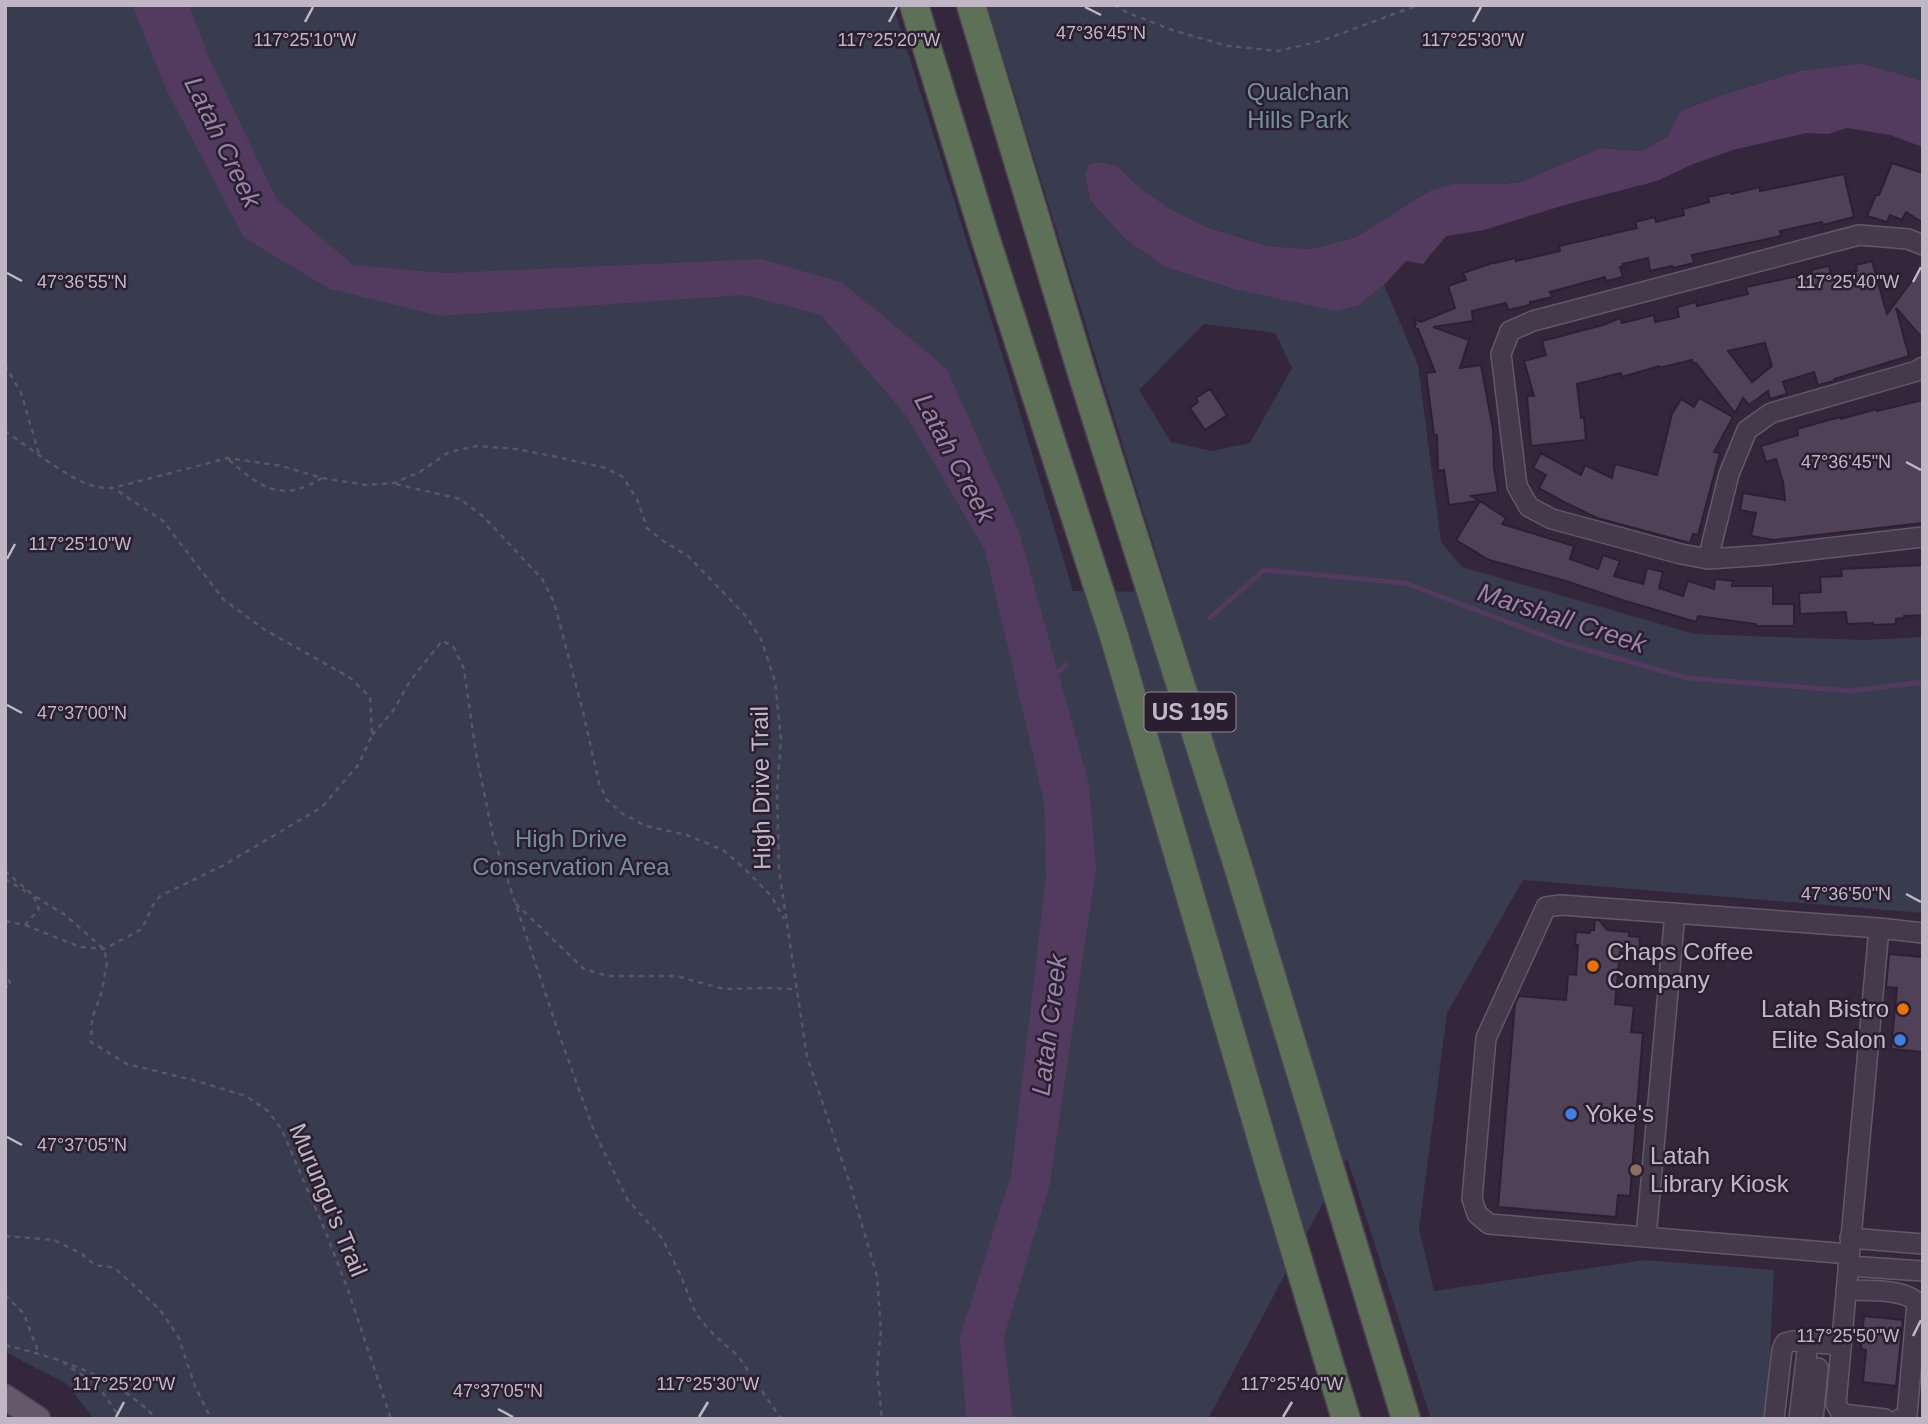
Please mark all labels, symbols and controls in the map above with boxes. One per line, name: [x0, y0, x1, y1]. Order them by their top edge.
text: 47°36'45"N: [1056, 23, 1146, 43]
text: 117°25'10"W: [254, 30, 356, 50]
text: 117°25'20"W: [838, 30, 940, 50]
text: 117°25'30"W: [1422, 30, 1524, 50]
water label: Latah Creek: [178, 72, 268, 214]
park label: Qualchan Hills Park: [1247, 78, 1350, 133]
text: 47°36'55"N: [37, 272, 127, 292]
text: 117°25'40"W: [1797, 272, 1899, 292]
water label: Latah Creek: [909, 388, 1002, 529]
text: 47°36'45"N: [1801, 452, 1891, 472]
text: 117°25'10"W: [29, 534, 131, 554]
water label: Marshall Creek: [1474, 577, 1652, 660]
road number: US 195: [1144, 692, 1236, 732]
text: 47°37'00"N: [37, 703, 127, 723]
street label: High Drive Trail: [746, 706, 775, 870]
park label: High Drive Conservation Area: [472, 825, 670, 880]
text: 47°36'50"N: [1801, 884, 1891, 904]
place label: Chaps Coffee Company: [1607, 938, 1753, 993]
water label: Latah Creek: [1025, 951, 1073, 1097]
marker: Chaps Coffee Company: [1585, 958, 1601, 974]
place label: Latah Bistro: [1761, 995, 1889, 1022]
marker: Latah Bistro: [1895, 1001, 1911, 1017]
place label: Elite Salon: [1771, 1026, 1886, 1053]
marker: Elite Salon: [1892, 1032, 1908, 1048]
place label: Yoke's: [1585, 1100, 1654, 1127]
marker: Yoke's: [1563, 1106, 1579, 1122]
street label: Murungu's Trail: [284, 1119, 373, 1280]
text: 47°37'05"N: [37, 1135, 127, 1155]
place label: Latah Library Kiosk: [1650, 1142, 1790, 1197]
marker: Latah Library Kiosk: [1628, 1162, 1644, 1178]
text: 117°25'50"W: [1797, 1326, 1899, 1346]
text: 117°25'20"W: [73, 1374, 175, 1394]
text: 117°25'30"W: [657, 1374, 759, 1394]
text: 117°25'40"W: [1241, 1374, 1343, 1394]
text: 47°37'05"N: [453, 1381, 543, 1401]

